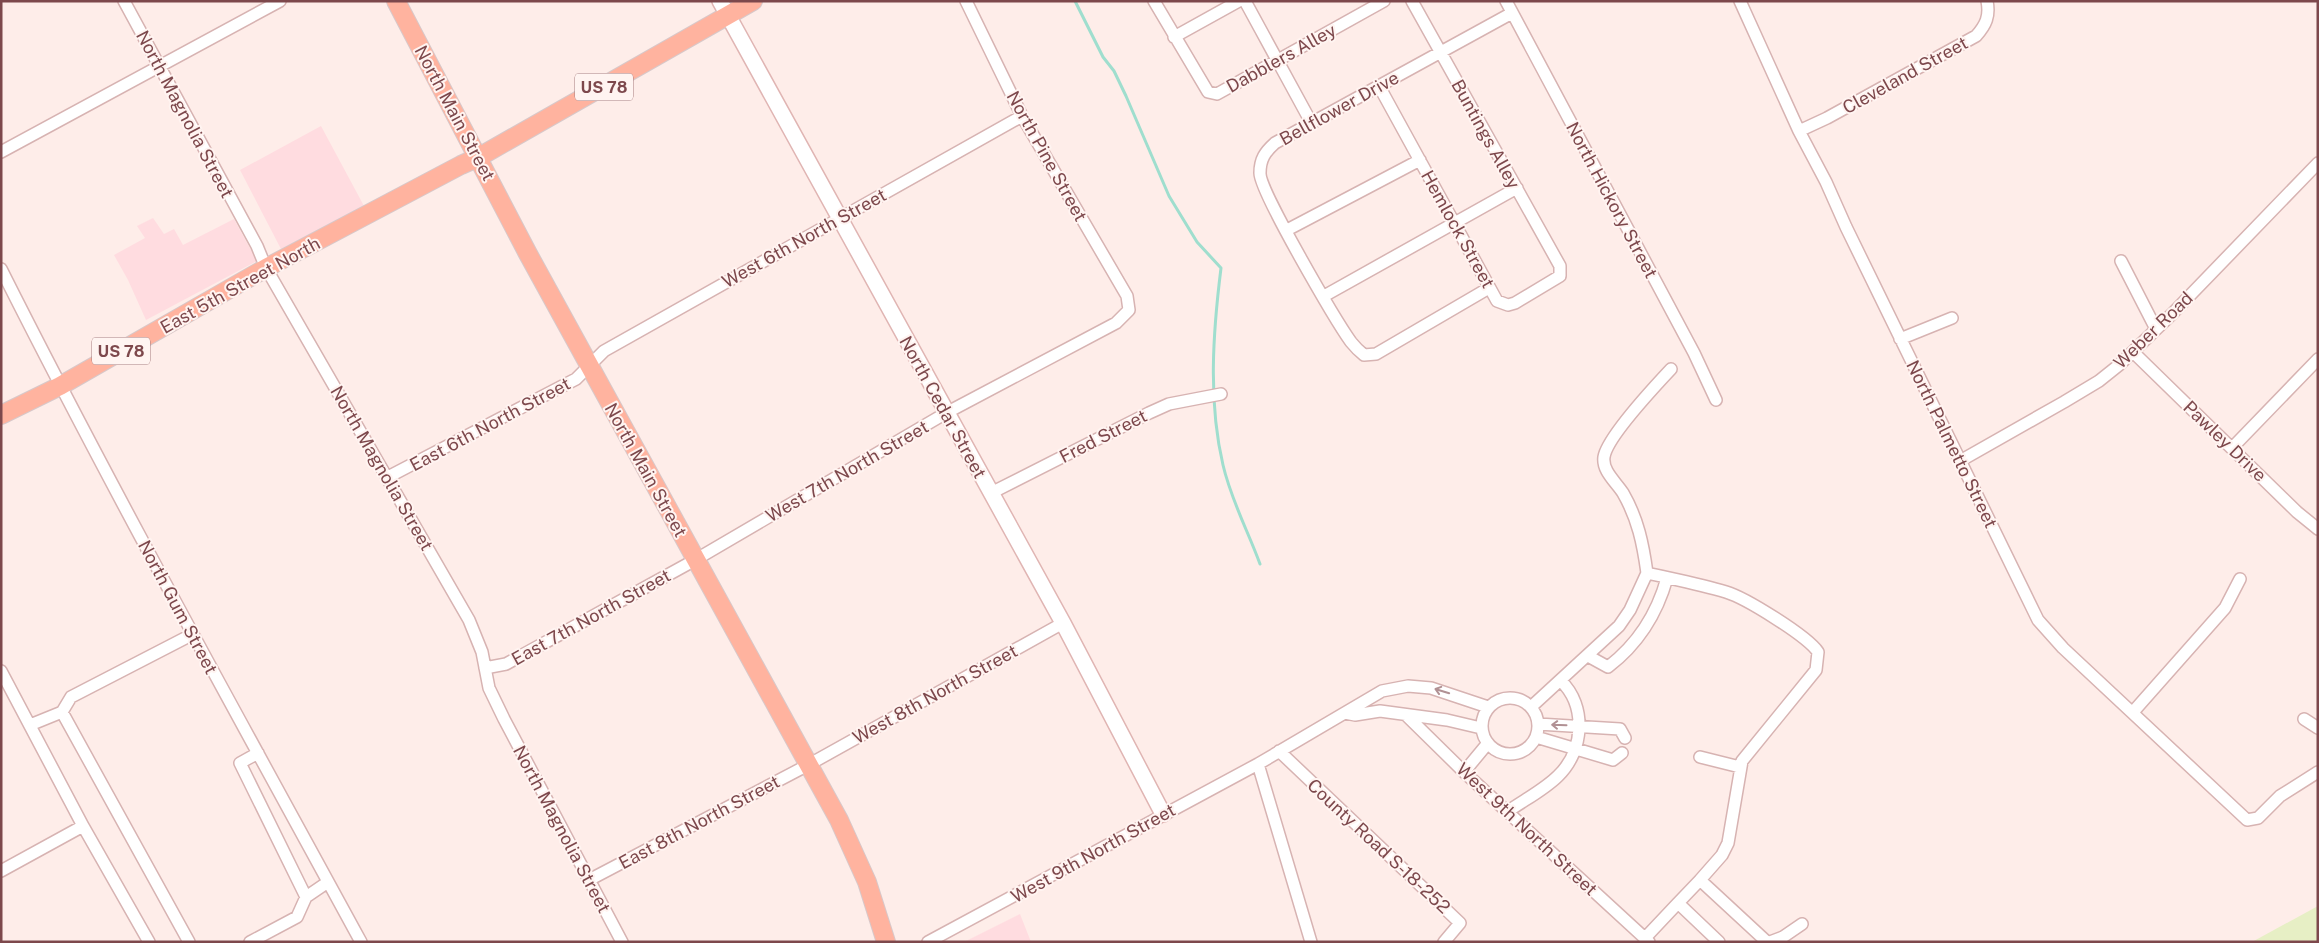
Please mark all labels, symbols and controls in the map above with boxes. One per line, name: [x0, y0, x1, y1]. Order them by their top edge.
street label: Dabblers Alley: [1222, 19, 1340, 97]
street label: North Magnolia Street: [132, 27, 238, 201]
street label: Cleveland Street: [1839, 32, 1971, 118]
street label: North Main Street: [411, 42, 499, 184]
street label: Bellflower Drive: [1276, 67, 1402, 149]
road number: US 78: [575, 74, 633, 100]
street label: Buntings Alley: [1447, 76, 1525, 193]
street label: North Pine Street: [1003, 87, 1091, 225]
street label: North Hickory Street: [1562, 118, 1662, 282]
street label: Hemlock Street: [1417, 166, 1499, 292]
street label: West 6th North Street: [718, 184, 890, 292]
street label: East 5th Street North: [157, 232, 323, 338]
street label: Weber Road: [2109, 287, 2197, 373]
street label: North Cedar Street: [895, 332, 991, 482]
road number: US 78: [92, 338, 150, 364]
street label: North Palmetto Street: [1902, 357, 2002, 531]
street label: East 6th North Street: [406, 373, 574, 475]
street label: North Magnolia Street: [326, 382, 438, 554]
street label: Pawley Drive: [2179, 396, 2271, 486]
street label: North Main Street: [600, 399, 692, 541]
street label: Fred Street: [1056, 405, 1150, 467]
street label: West 7th North Street: [762, 416, 932, 526]
street label: North Gum Street: [134, 537, 222, 677]
street label: East 7th North Street: [508, 565, 674, 669]
street label: West 8th North Street: [849, 640, 1021, 748]
one-way arrow: [1435, 686, 1451, 695]
one-way arrow: [1551, 720, 1567, 729]
street label: North Magnolia Street: [509, 742, 615, 916]
street label: West 9th North Street: [1452, 758, 1602, 900]
street label: East 8th North Street: [615, 771, 783, 873]
street label: County Road S-18-252: [1303, 774, 1455, 918]
street label: West 9th North Street: [1007, 799, 1179, 907]

